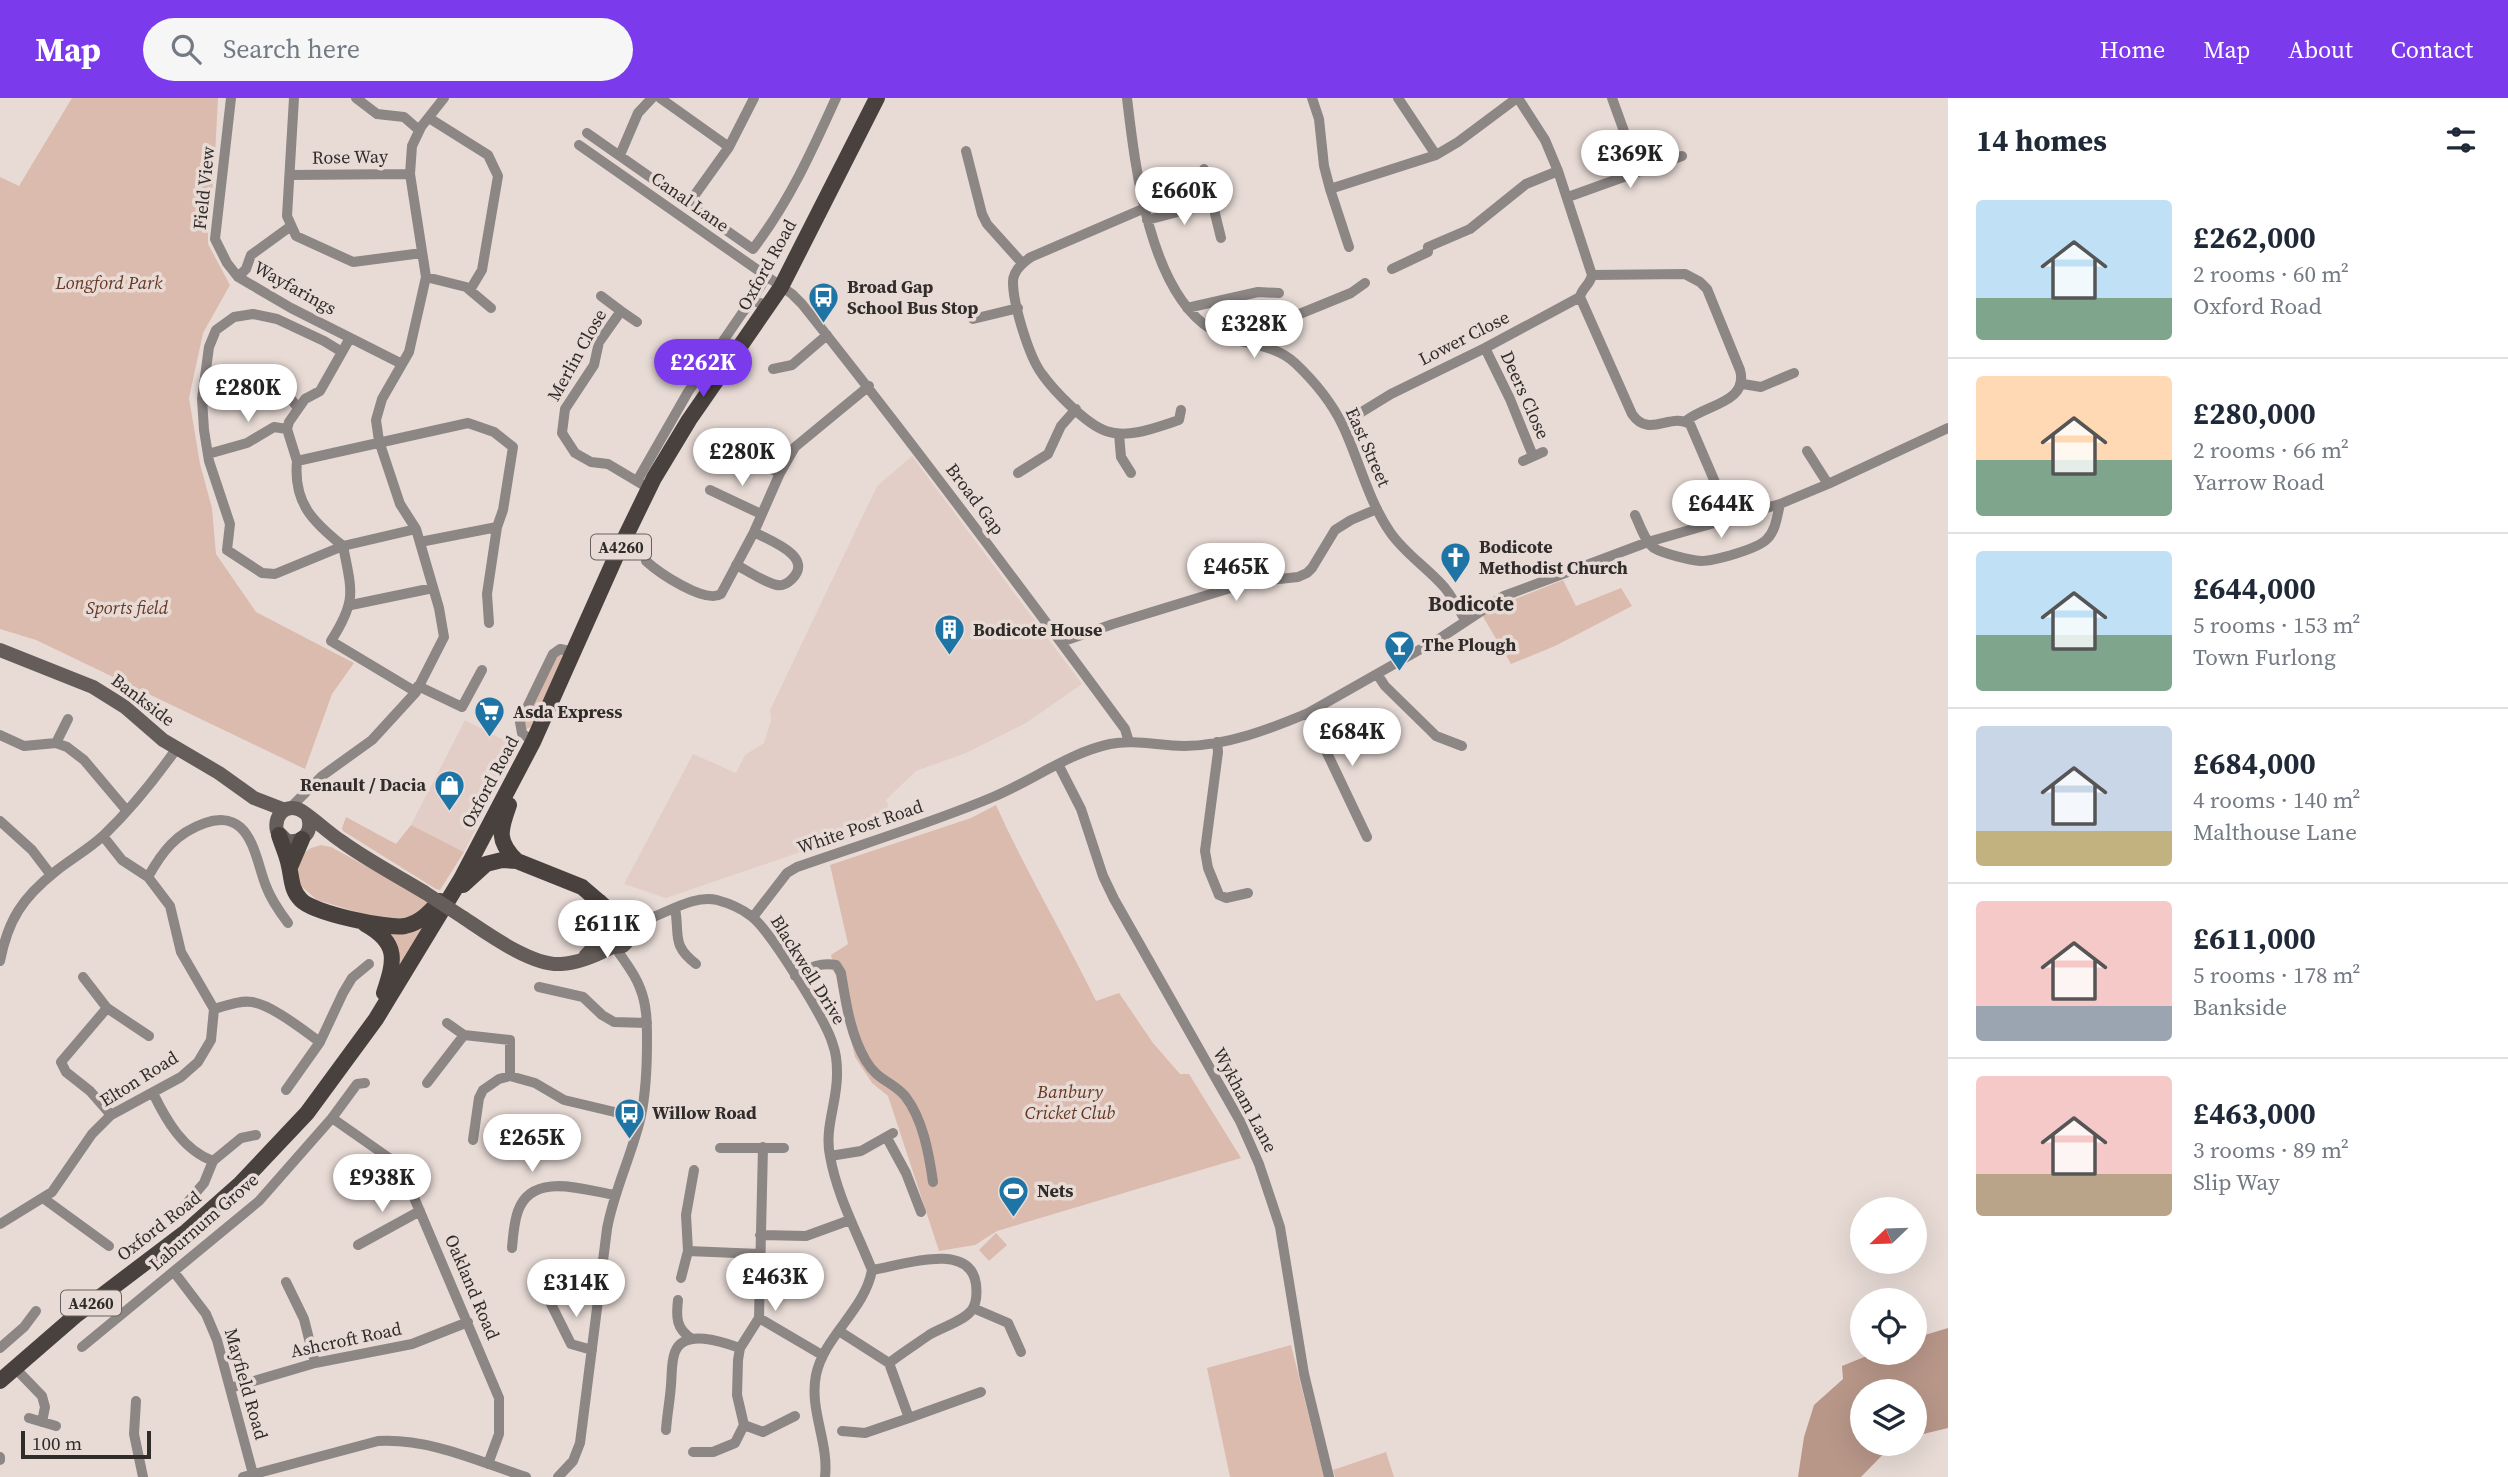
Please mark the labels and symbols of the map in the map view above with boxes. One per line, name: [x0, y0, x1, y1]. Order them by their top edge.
pin: £369K: [1581, 130, 1679, 190]
street label: Rose Way: [312, 143, 389, 170]
street label: Field View: [187, 145, 220, 231]
street label: Canal Lane: [646, 166, 734, 238]
pin: £660K: [1135, 167, 1233, 227]
street label: Oxford Road: [731, 215, 802, 315]
street label: Wayfarings: [250, 255, 341, 321]
park label: Longford Park: [55, 270, 163, 295]
place label: Broad Gap School Bus Stop: [847, 274, 978, 320]
bus stop icon: Broad Gap School Bus Stop: [807, 280, 841, 324]
pin: £328K: [1205, 300, 1303, 360]
street label: Merlin Close: [541, 304, 612, 405]
street label: Lower Close: [1414, 304, 1513, 371]
pin: £262K: [654, 340, 752, 399]
street label: Deers Close: [1495, 347, 1556, 443]
pin: £280K: [199, 364, 297, 424]
street label: East Street: [1340, 403, 1397, 491]
pin: £280K: [693, 428, 791, 488]
street label: Broad Gap: [940, 458, 1011, 540]
pin: £644K: [1672, 480, 1770, 540]
road number: A4260: [591, 534, 651, 560]
place label: Bodicote Methodist Church: [1479, 534, 1628, 580]
church icon: Bodicote Methodist Church: [1439, 540, 1473, 584]
pin: £465K: [1187, 544, 1285, 603]
district label: Bodicote: [1428, 589, 1514, 618]
park label: Sports field: [86, 595, 169, 620]
building icon: Bodicote House: [933, 613, 967, 657]
place label: Bodicote House: [973, 617, 1102, 642]
bar icon: The Plough: [1382, 628, 1416, 672]
place label: The Plough: [1422, 632, 1516, 657]
street label: Bankside: [106, 667, 180, 732]
supermarket icon: Asda Express: [473, 695, 507, 739]
place label: Asda Express: [513, 699, 622, 724]
pin: £684K: [1303, 708, 1401, 768]
street label: Oxford Road: [455, 731, 524, 832]
shop icon: Renault / Dacia: [432, 768, 466, 812]
place label: Renault / Dacia: [300, 772, 426, 797]
street label: White Post Road: [794, 793, 926, 860]
pin: £611K: [558, 900, 656, 960]
street label: Blackwell Drive: [765, 910, 852, 1029]
street label: Wykham Lane: [1207, 1043, 1284, 1157]
street label: Elton Road: [95, 1045, 183, 1112]
park label: Banbury Cricket Club: [1025, 1079, 1115, 1125]
bus stop icon: Willow Road: [612, 1096, 646, 1140]
place label: Willow Road: [652, 1100, 757, 1125]
pin: £265K: [483, 1114, 581, 1174]
pin: £938K: [333, 1154, 431, 1214]
street label: Laburnum Grove: [144, 1167, 264, 1276]
sports icon: Nets: [997, 1174, 1031, 1218]
place label: Nets: [1037, 1178, 1074, 1203]
street label: Oxford Road: [111, 1185, 206, 1266]
north arrow: [1850, 1197, 1927, 1274]
street label: Oakland Road: [439, 1230, 506, 1343]
pin: £463K: [726, 1254, 824, 1313]
pin: £314K: [527, 1260, 625, 1319]
road number: A4260: [61, 1290, 121, 1316]
street label: Ashcroft Road: [288, 1316, 404, 1363]
street label: Mayfield Road: [219, 1325, 274, 1442]
scale bar: [21, 1428, 150, 1460]

